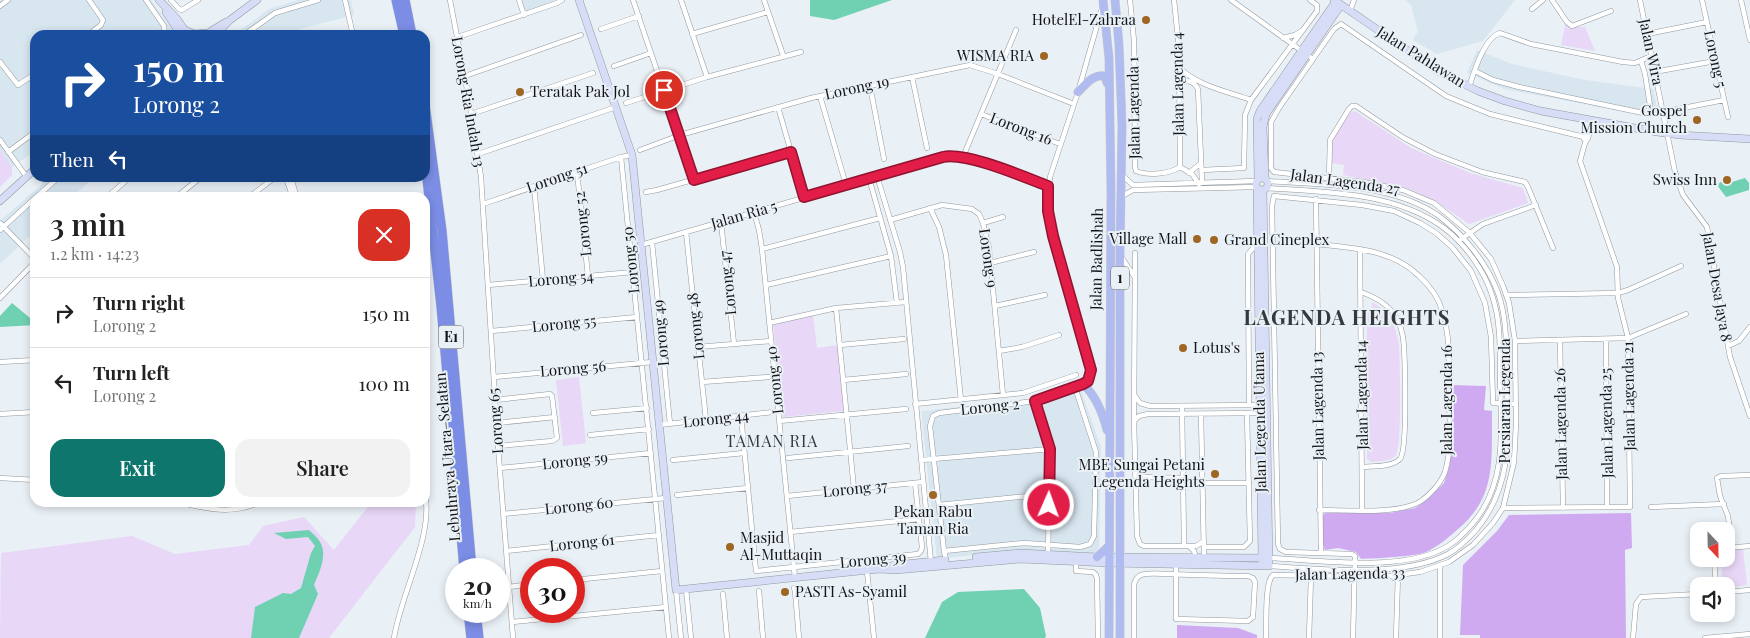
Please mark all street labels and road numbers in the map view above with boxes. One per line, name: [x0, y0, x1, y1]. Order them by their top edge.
street label: Jalan Wira: [1635, 16, 1669, 88]
street label: Jalan Pahlawan: [1373, 20, 1470, 91]
street label: Lorong 5: [1700, 28, 1732, 89]
street label: Jalan Lagenda 4: [1166, 32, 1188, 137]
street label: Lorong Ria Indah 13: [448, 35, 490, 169]
street label: Jalan Lagenda 1: [1122, 56, 1144, 160]
street label: Lorong 19: [823, 70, 891, 104]
street label: Lorong 16: [987, 107, 1056, 149]
street label: Lorong 51: [523, 157, 591, 197]
street label: Jalan Lagenda 27: [1288, 163, 1401, 199]
street label: Lorong 52: [569, 190, 595, 258]
street label: Jalan Ria 5: [707, 195, 779, 233]
street label: Jalan Badlishah: [1085, 207, 1107, 311]
street label: Lorong 50: [617, 226, 643, 295]
street label: Lorong 9: [975, 227, 1003, 289]
street label: Jalan Desa Jaya 8: [1698, 230, 1737, 343]
street label: Lorong 47: [714, 250, 740, 317]
street label: Lorong 54: [527, 265, 595, 291]
road number: 1: [1111, 266, 1129, 290]
street label: Lorong 48: [682, 292, 708, 360]
street label: Lorong 49: [647, 299, 673, 367]
street label: Lorong 55: [531, 310, 597, 336]
road number: E1: [438, 326, 464, 348]
street label: Persiaran Legenda: [1494, 338, 1514, 464]
street label: Jalan Lagenda 14: [1350, 340, 1372, 451]
street label: Jalan Lagenda 21: [1617, 341, 1639, 452]
street label: Lorong 40: [760, 345, 788, 415]
street label: Jalan Lagenda 16: [1436, 345, 1456, 456]
street label: Jalan Legenda Utama: [1248, 351, 1270, 494]
street label: Jalan Lagenda 13: [1306, 351, 1328, 462]
street label: Lorong 56: [539, 355, 607, 381]
street label: Jalan Lagenda 26: [1549, 368, 1571, 481]
street label: Jalan Lagenda 25: [1595, 368, 1617, 479]
street label: Lebuhraya Utara–Selatan: [430, 372, 464, 542]
street label: Lorong 65: [483, 387, 507, 455]
street label: Lorong 2: [959, 393, 1020, 419]
street label: Lorong 44: [682, 405, 750, 431]
street label: Lorong 59: [541, 447, 609, 473]
street label: Lorong 37: [822, 475, 888, 501]
street label: Lorong 60: [544, 491, 614, 519]
street label: Lorong 61: [548, 529, 616, 555]
street label: Lorong 39: [839, 546, 907, 572]
street label: Jalan Lagenda 33: [1294, 562, 1406, 584]

